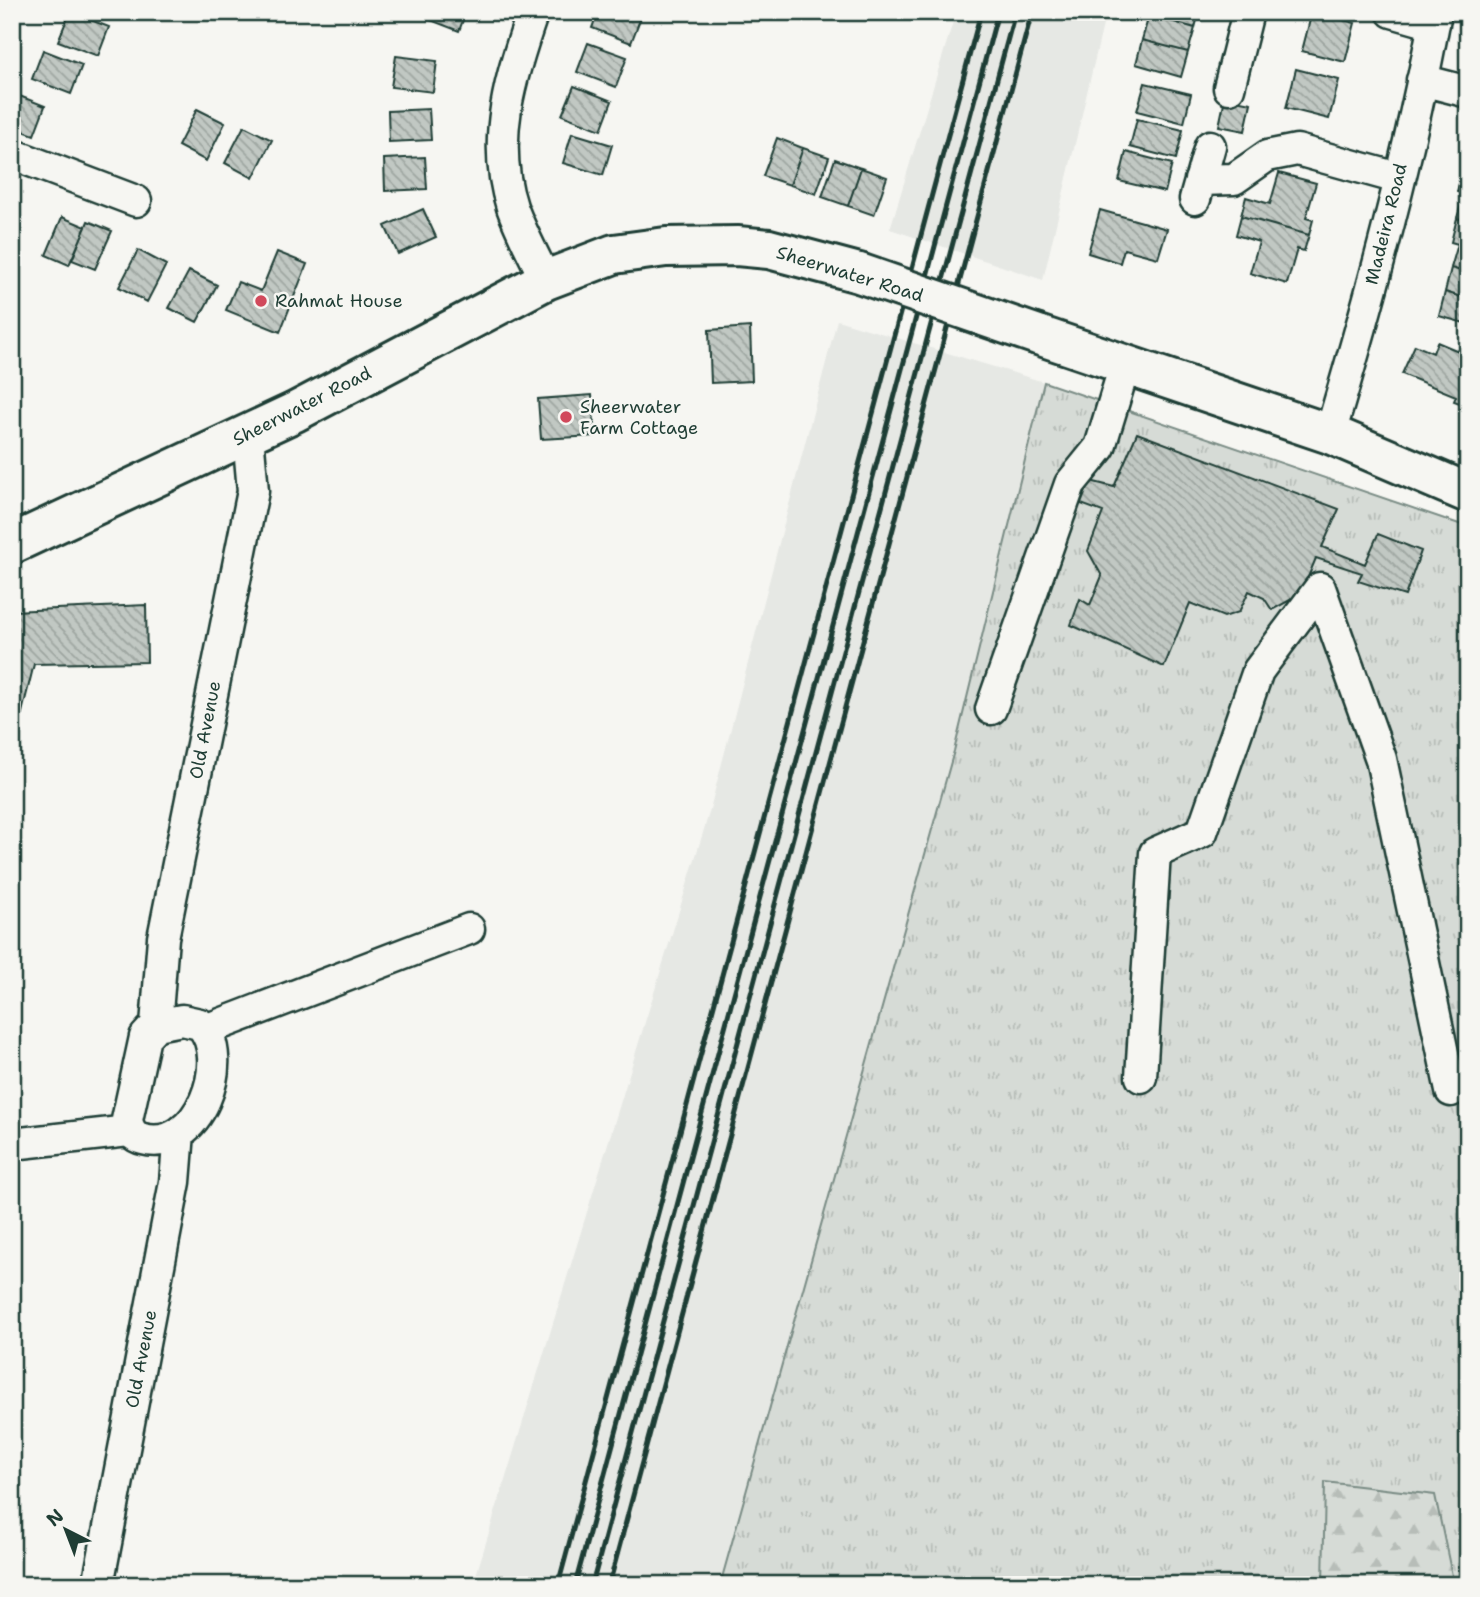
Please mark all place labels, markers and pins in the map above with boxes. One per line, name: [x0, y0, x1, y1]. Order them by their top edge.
place label: Rahmat House: [275, 289, 403, 313]
marker: Rahmat House: [253, 293, 269, 309]
place label: Sheerwater Farm Cottage: [580, 395, 698, 440]
marker: Sheerwater Farm Cottage: [558, 409, 574, 425]

